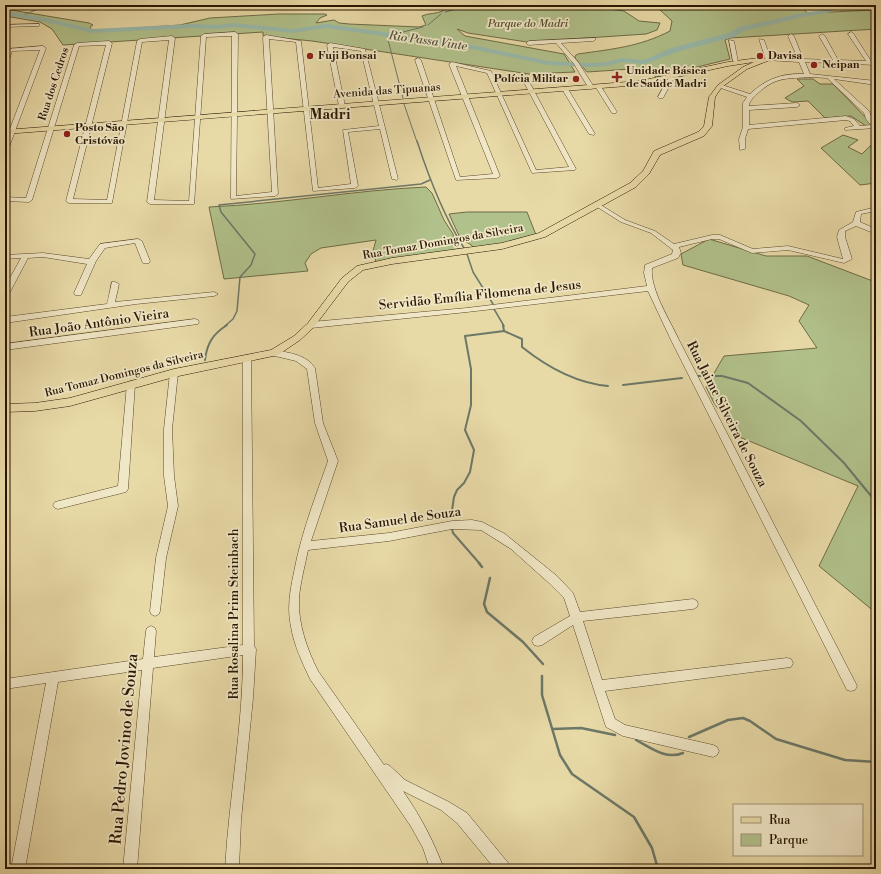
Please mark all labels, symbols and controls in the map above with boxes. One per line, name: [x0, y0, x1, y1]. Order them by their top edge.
park label: Parque do Madri: [487, 17, 569, 31]
water label: Rio Passa Vinte: [387, 28, 469, 54]
street label: Rua dos Cedros: [36, 45, 72, 122]
place label: Fuji Bonsai: [318, 49, 377, 63]
place label: Davisa: [768, 49, 802, 63]
marker: Fuji Bonsai: [305, 51, 315, 61]
marker: Davisa: [755, 51, 765, 61]
place label: Neipan: [822, 58, 860, 72]
marker: Neipan: [809, 60, 819, 70]
place label: Unidade Básica de Saúde Madri: [626, 64, 707, 91]
marker: Unidade Básica de Saúde Madri: [611, 71, 623, 83]
place label: Polícia Militar: [494, 72, 568, 86]
marker: Polícia Militar: [571, 74, 581, 84]
street label: Avenida das Tipuanas: [332, 80, 441, 102]
district label: Madri: [309, 106, 351, 124]
place label: Posto São Cristóvão: [75, 121, 125, 148]
marker: Posto São Cristóvão: [62, 129, 72, 139]
street label: Rua Tomaz Domingos da Silveira: [362, 221, 525, 263]
street label: Servidão Emília Filomena de Jesus: [378, 276, 582, 314]
street label: Rua João Antônio Vieira: [28, 305, 171, 341]
street label: Rua Jaime Silveira de Souza: [683, 338, 771, 490]
street label: Rua Tomaz Domingos da Silveira: [43, 347, 205, 401]
street label: Rua Samuel de Souza: [338, 503, 463, 536]
street label: Rua Rosalina Prim Steinbach: [226, 528, 242, 700]
street label: Rua Pedro Jovino de Souza: [106, 652, 142, 845]
legend: [733, 804, 863, 856]
text: Rua: [769, 813, 791, 828]
text: Parque: [769, 833, 808, 848]

